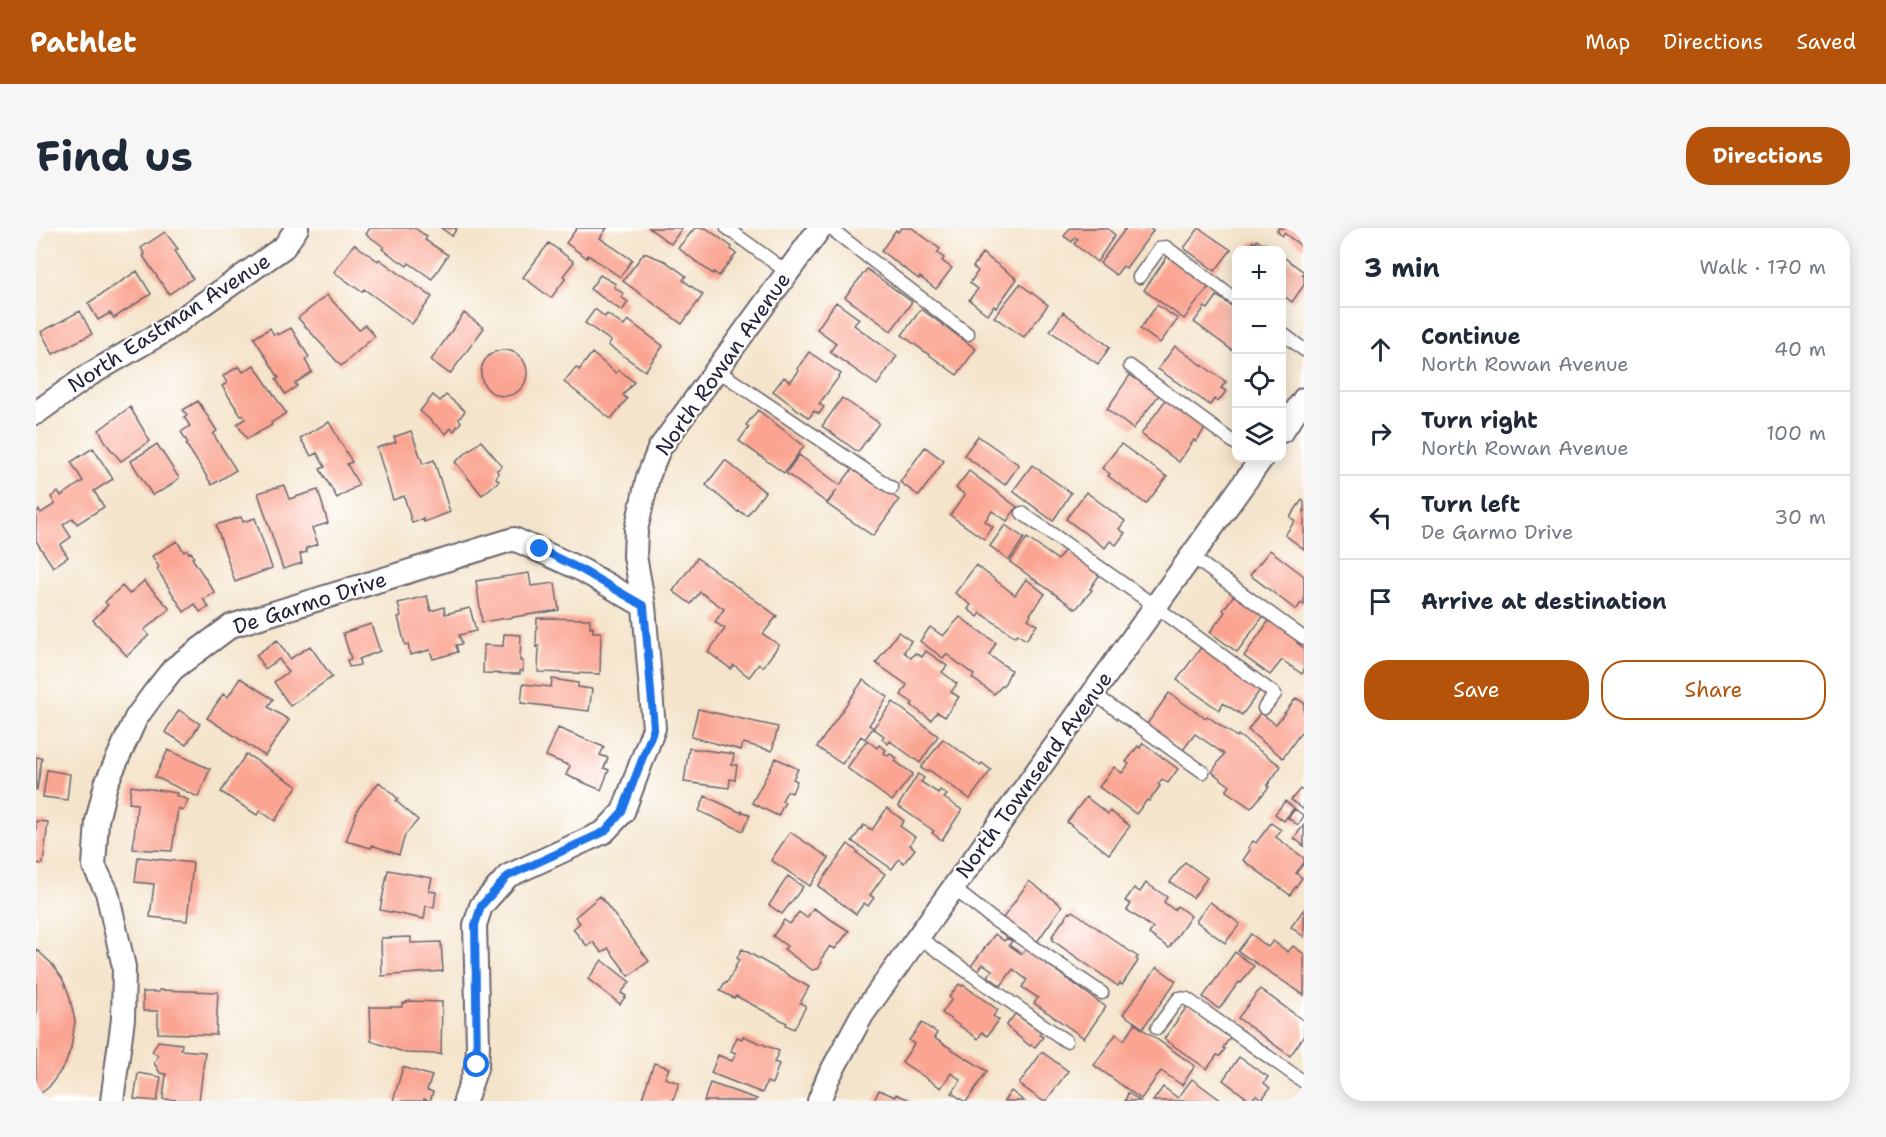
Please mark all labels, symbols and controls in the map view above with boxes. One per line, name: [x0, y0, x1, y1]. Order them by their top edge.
text: Pathlet: [30, 23, 137, 61]
text: Map: [1585, 28, 1630, 56]
text: Directions: [1663, 28, 1763, 56]
text: Saved: [1796, 28, 1856, 56]
button: Directions: [1686, 127, 1850, 185]
text: Find us: [36, 128, 193, 184]
map controls: [1232, 246, 1286, 462]
button: +: [1232, 246, 1286, 300]
street label: North Eastman Avenue: [62, 247, 276, 399]
text: 3 min: [1364, 250, 1440, 285]
text: Walk · 170 m: [1700, 254, 1826, 280]
street label: North Rowan Avenue: [649, 267, 797, 461]
button: −: [1232, 300, 1286, 354]
text: Continue: [1421, 322, 1521, 351]
icon: ahead: [1364, 333, 1397, 366]
text: 40 m: [1774, 336, 1826, 362]
text: North Rowan Avenue: [1421, 351, 1629, 377]
button: locate: [1232, 354, 1286, 408]
text: Turn right: [1421, 406, 1538, 435]
button: layers: [1232, 408, 1286, 462]
icon: right: [1364, 417, 1397, 450]
text: 100 m: [1766, 420, 1826, 446]
text: North Rowan Avenue: [1421, 435, 1629, 461]
text: Turn left: [1421, 490, 1520, 519]
icon: left: [1364, 501, 1397, 534]
text: 30 m: [1774, 504, 1826, 530]
text: De Garmo Drive: [1421, 519, 1573, 545]
route end: [526, 535, 552, 561]
street label: De Garmo Drive: [230, 565, 390, 641]
icon: arrive: [1364, 585, 1397, 618]
text: Arrive at destination: [1421, 587, 1667, 616]
button: Save: [1364, 660, 1589, 720]
button: Share: [1601, 660, 1826, 720]
street label: North Townsend Avenue: [949, 666, 1119, 884]
route start: [463, 1051, 489, 1077]

